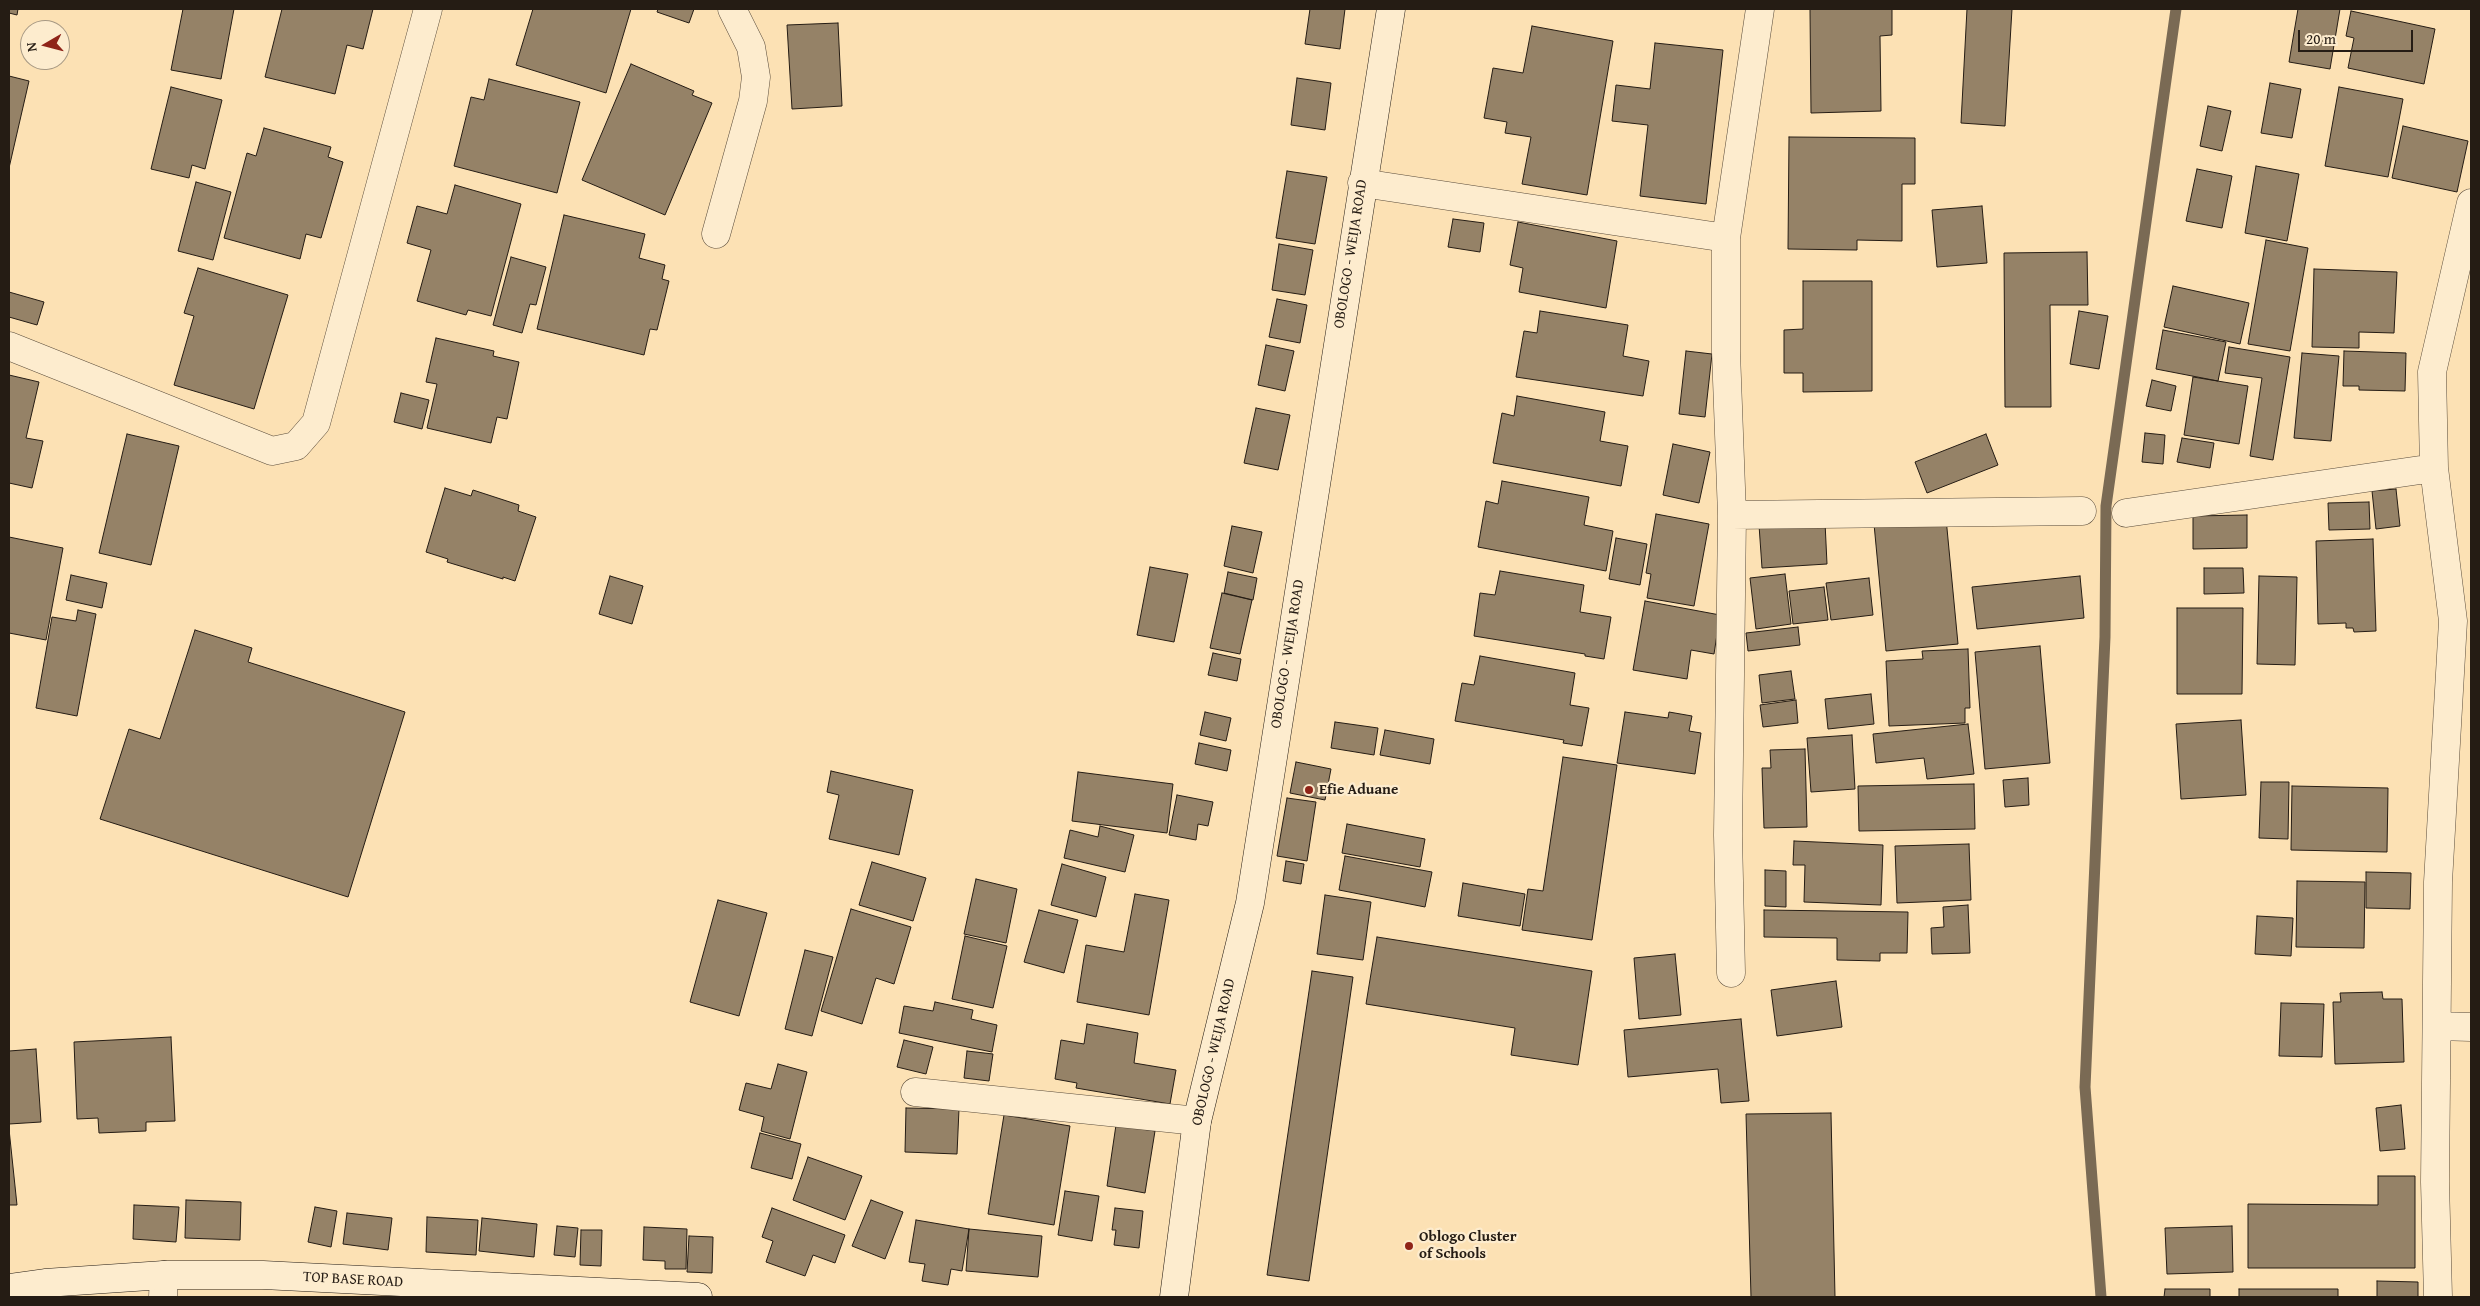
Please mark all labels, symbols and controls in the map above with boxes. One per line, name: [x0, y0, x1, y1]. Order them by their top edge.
north arrow: [20, 20, 70, 70]
scale bar: [2300, 20, 2415, 52]
text: 20 m: [2306, 28, 2336, 49]
text: N: [21, 41, 42, 53]
street label: OBOLOGO - WEIJA ROAD: [1330, 178, 1372, 330]
street label: OBOLOGO - WEIJA ROAD: [1267, 578, 1309, 730]
place label: Efie Aduane: [1319, 781, 1398, 799]
marker: Efie Aduane: [1303, 784, 1315, 796]
street label: OBOLOGO - WEIJA ROAD: [1188, 977, 1240, 1127]
place label: Oblogo Cluster of Schools: [1419, 1228, 1517, 1263]
marker: Oblogo Cluster of Schools: [1403, 1240, 1415, 1252]
street label: TOP BASE ROAD: [302, 1268, 404, 1292]

